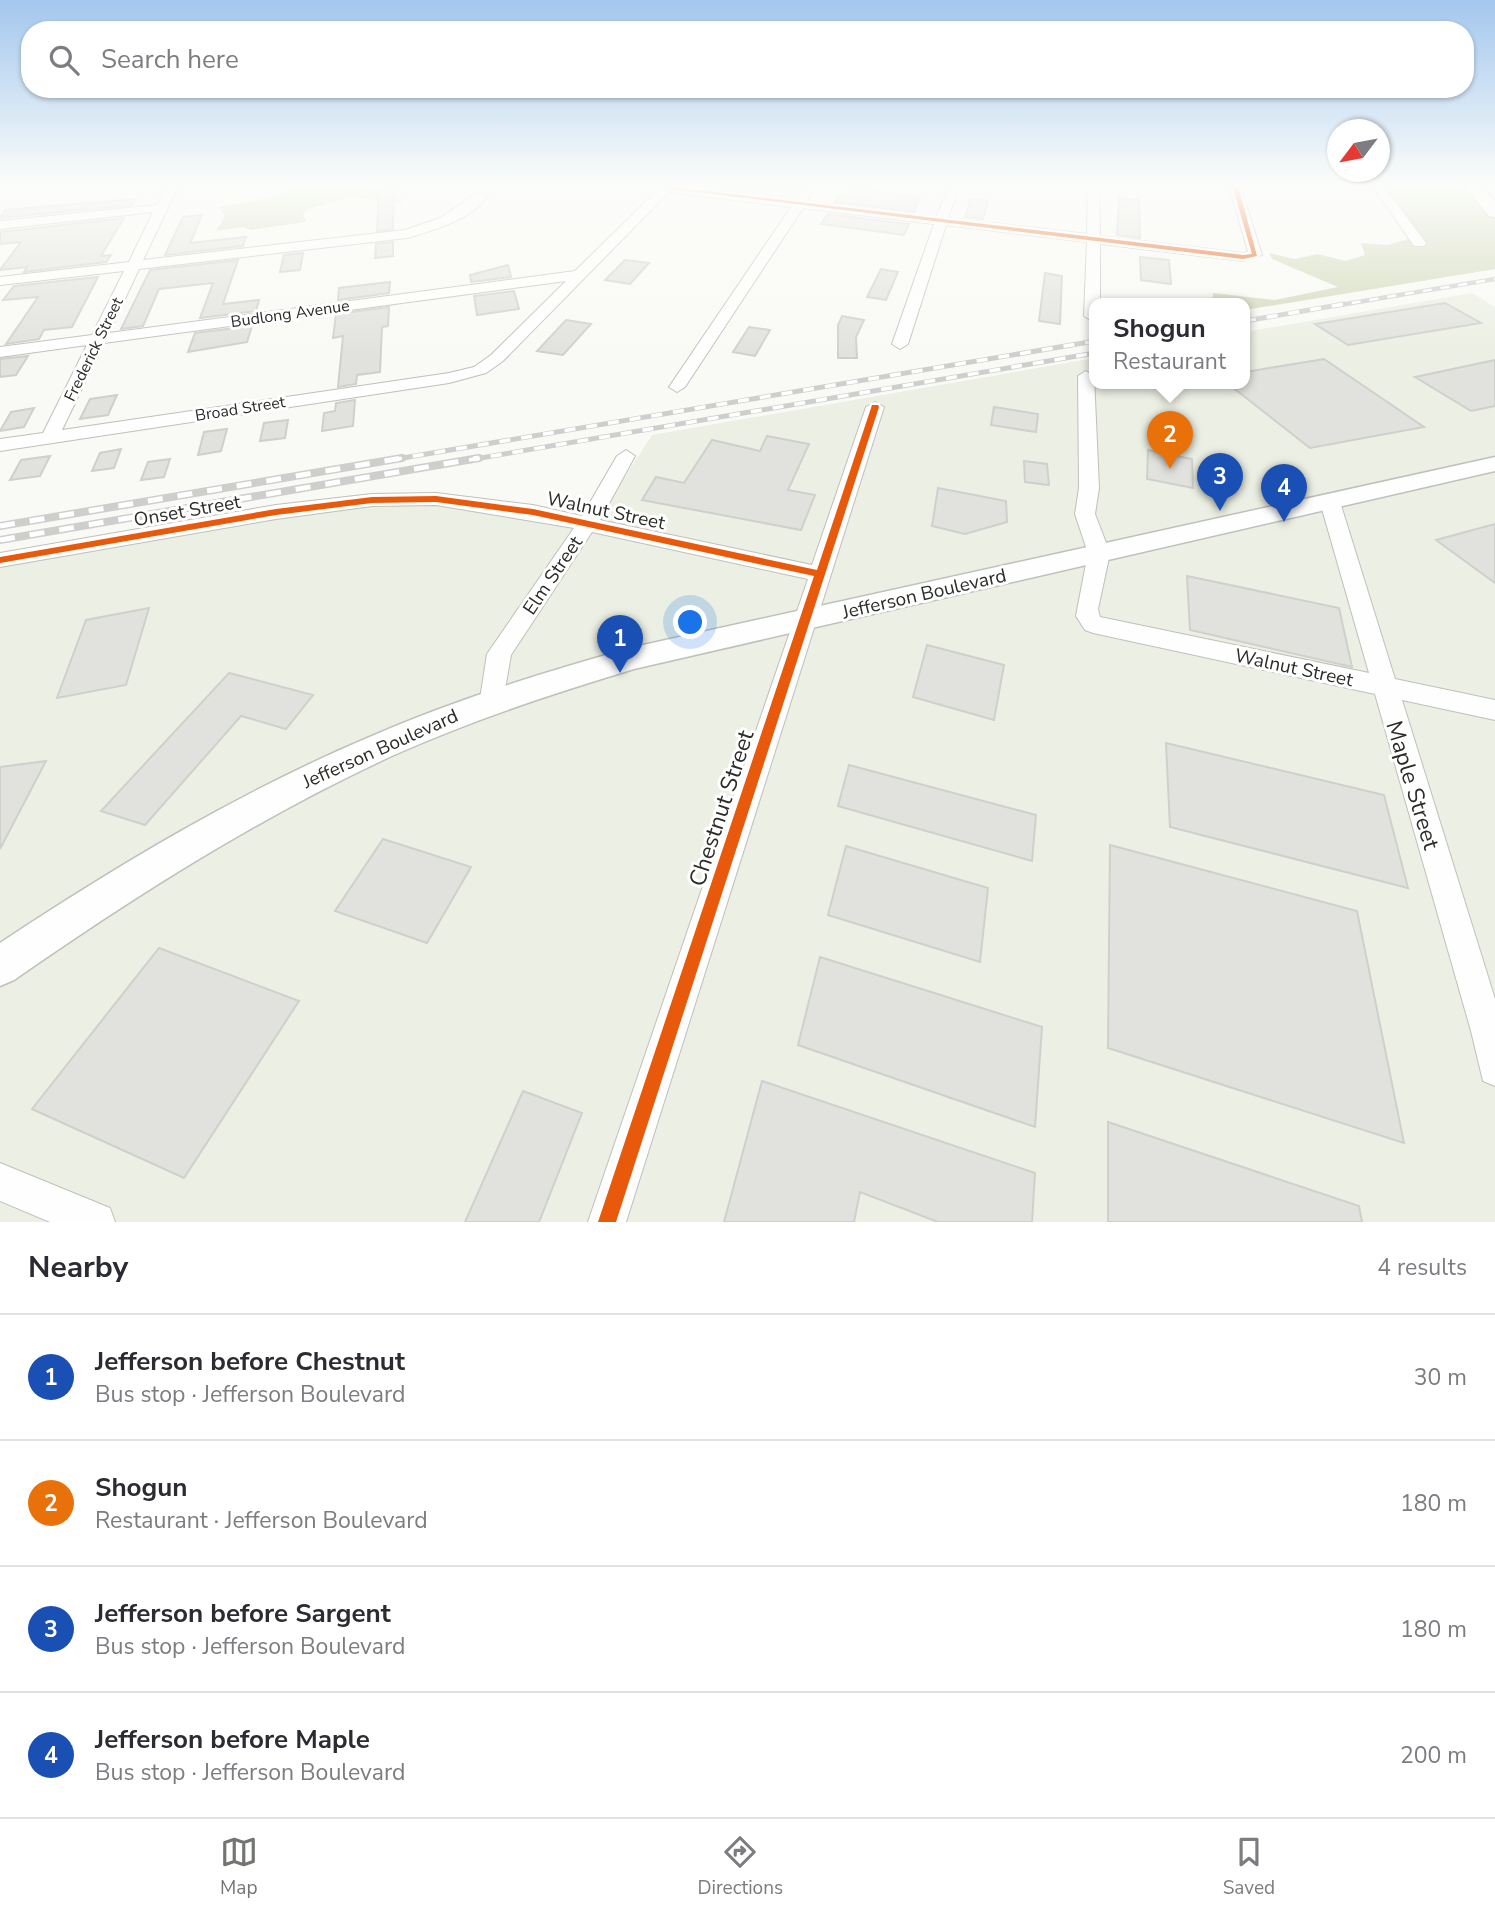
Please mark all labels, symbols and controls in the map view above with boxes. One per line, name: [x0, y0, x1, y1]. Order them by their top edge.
search box: [21, 21, 1474, 98]
icon: search: [45, 41, 83, 79]
text: Search here: [101, 42, 239, 77]
north arrow: [1327, 119, 1390, 182]
street label: Frederick Street: [59, 293, 129, 405]
street label: Budlong Avenue: [229, 295, 351, 333]
popup: [1089, 298, 1250, 389]
text: Shogun: [1113, 311, 1206, 346]
text: Restaurant: [1113, 346, 1226, 377]
street label: Broad Street: [194, 391, 287, 427]
pin: 2: [1147, 411, 1193, 469]
pin: 3: [1197, 453, 1243, 511]
pin: 4: [1261, 464, 1307, 522]
street label: Walnut Street: [544, 486, 668, 536]
street label: Onset Street: [132, 489, 243, 533]
street label: Elm Street: [517, 531, 589, 620]
street label: Jefferson Boulevard: [839, 562, 1009, 626]
your location: [673, 605, 707, 639]
pin: 1: [597, 615, 643, 673]
street label: Walnut Street: [1232, 643, 1356, 693]
street label: Jefferson Boulevard: [298, 703, 462, 795]
street label: Maple Street: [1378, 717, 1447, 854]
street label: Chestnut Street: [682, 725, 762, 890]
text: Nearby: [28, 1247, 128, 1288]
text: 4 results: [1377, 1252, 1467, 1283]
text: Jefferson before Chestnut: [95, 1344, 405, 1379]
text: 1: [44, 1362, 58, 1393]
text: 30 m: [1414, 1362, 1467, 1393]
text: Bus stop · Jefferson Boulevard: [95, 1379, 405, 1410]
text: Shogun: [95, 1470, 188, 1505]
text: 2: [44, 1488, 58, 1519]
text: 180 m: [1400, 1488, 1467, 1519]
text: Restaurant · Jefferson Boulevard: [95, 1505, 428, 1536]
text: Jefferson before Sargent: [95, 1596, 391, 1631]
text: 3: [44, 1614, 58, 1645]
text: 180 m: [1400, 1614, 1467, 1645]
text: Bus stop · Jefferson Boulevard: [95, 1631, 405, 1662]
text: Jefferson before Maple: [95, 1722, 370, 1757]
text: 4: [44, 1740, 58, 1771]
text: 200 m: [1400, 1740, 1467, 1771]
text: Bus stop · Jefferson Boulevard: [95, 1757, 405, 1788]
tab: Map: [220, 1833, 258, 1901]
tab: Directions: [697, 1833, 783, 1901]
tab: Saved: [1223, 1833, 1275, 1901]

